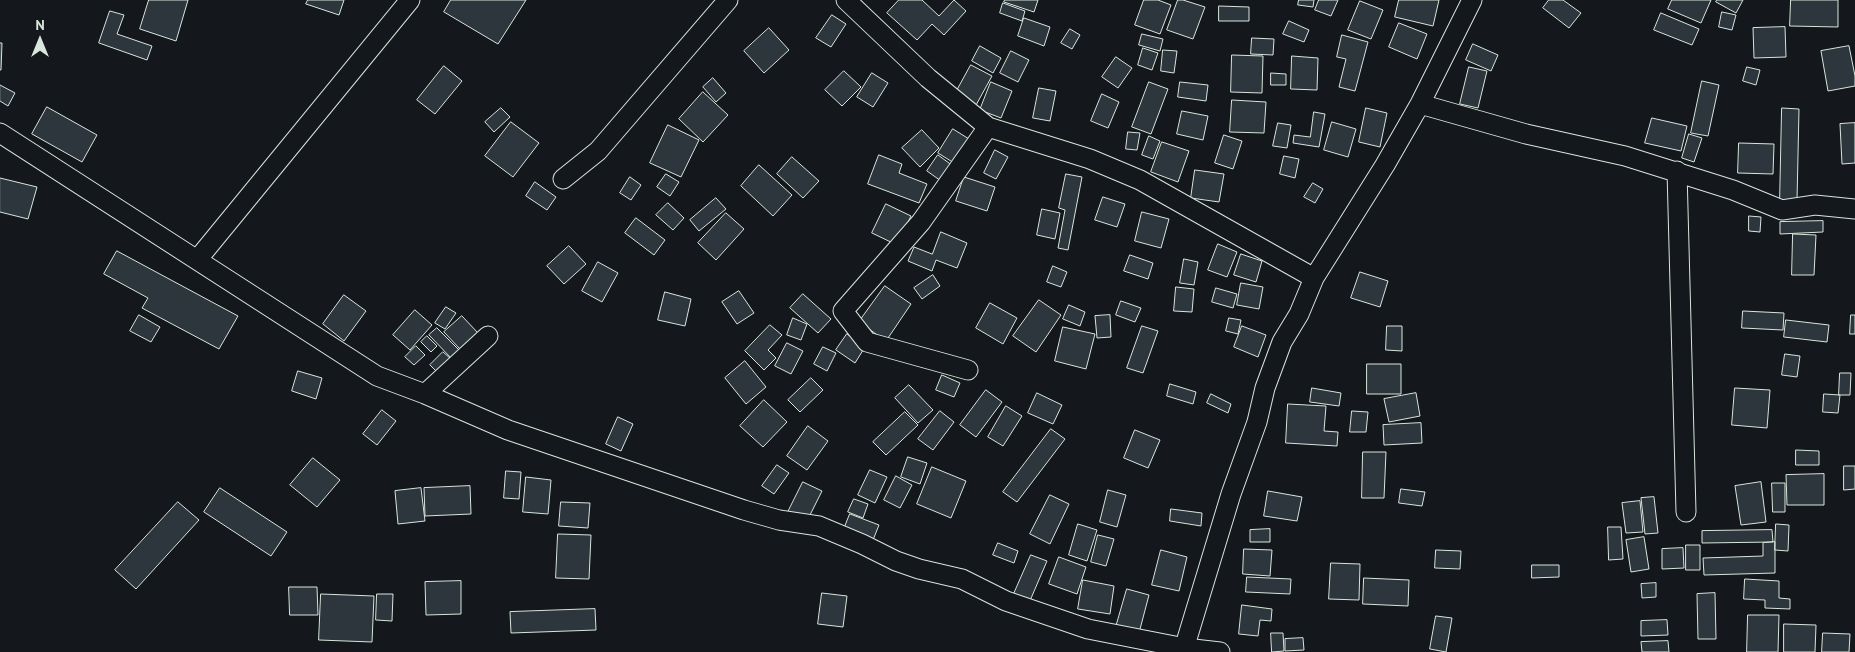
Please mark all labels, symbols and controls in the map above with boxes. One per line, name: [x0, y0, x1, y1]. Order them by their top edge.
north arrow: [15, 15, 65, 65]
text: N: [35, 16, 45, 34]

